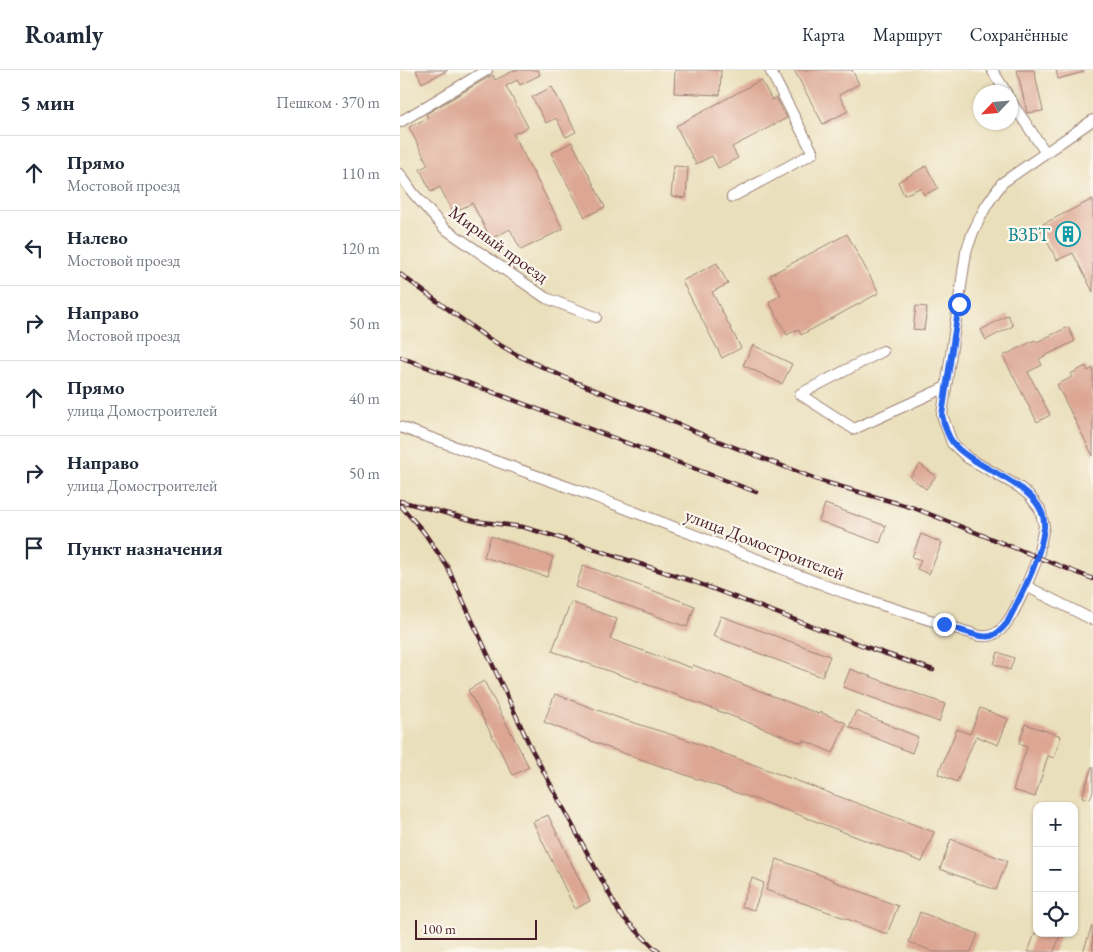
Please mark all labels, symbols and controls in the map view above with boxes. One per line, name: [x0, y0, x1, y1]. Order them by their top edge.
text: Roamly: [25, 19, 103, 50]
text: Карта: [802, 23, 845, 46]
text: Маршрут: [873, 23, 942, 46]
text: Сохранённые: [970, 23, 1068, 46]
north arrow: [973, 85, 1018, 130]
text: 5 мин: [20, 89, 75, 116]
text: Пешком · 370 m: [276, 92, 380, 113]
text: Прямо: [67, 150, 125, 175]
icon: ahead: [20, 159, 48, 187]
text: 110 m: [341, 163, 380, 184]
text: Мостовой проезд: [67, 175, 180, 196]
street label: Мирный проезд: [445, 200, 553, 288]
building icon: ВЗБТ: [1055, 221, 1081, 247]
place label: ВЗБТ: [1008, 223, 1051, 246]
text: Налево: [67, 225, 128, 250]
icon: left: [20, 234, 48, 262]
text: 120 m: [341, 238, 380, 259]
text: Мостовой проезд: [67, 250, 180, 271]
route start: [948, 293, 971, 316]
text: Направо: [67, 300, 139, 325]
icon: right: [20, 309, 48, 337]
text: 50 m: [349, 313, 380, 334]
text: Мостовой проезд: [67, 325, 180, 346]
text: Прямо: [67, 375, 125, 400]
icon: ahead: [20, 384, 48, 412]
text: 40 m: [349, 388, 380, 409]
text: улица Домостроителей: [67, 400, 217, 421]
text: Направо: [67, 450, 139, 475]
icon: right: [20, 459, 48, 487]
text: 50 m: [349, 463, 380, 484]
text: улица Домостроителей: [67, 475, 217, 496]
street label: улица Домостроителей: [682, 503, 849, 585]
icon: arrive: [20, 534, 48, 562]
text: Пункт назначения: [67, 536, 223, 561]
route end: [933, 613, 956, 636]
map controls: [1033, 802, 1078, 937]
button: +: [1033, 802, 1078, 847]
button: −: [1033, 847, 1078, 892]
button: locate: [1033, 892, 1078, 937]
scale bar: [415, 917, 538, 940]
text: 100 m: [422, 920, 456, 938]

